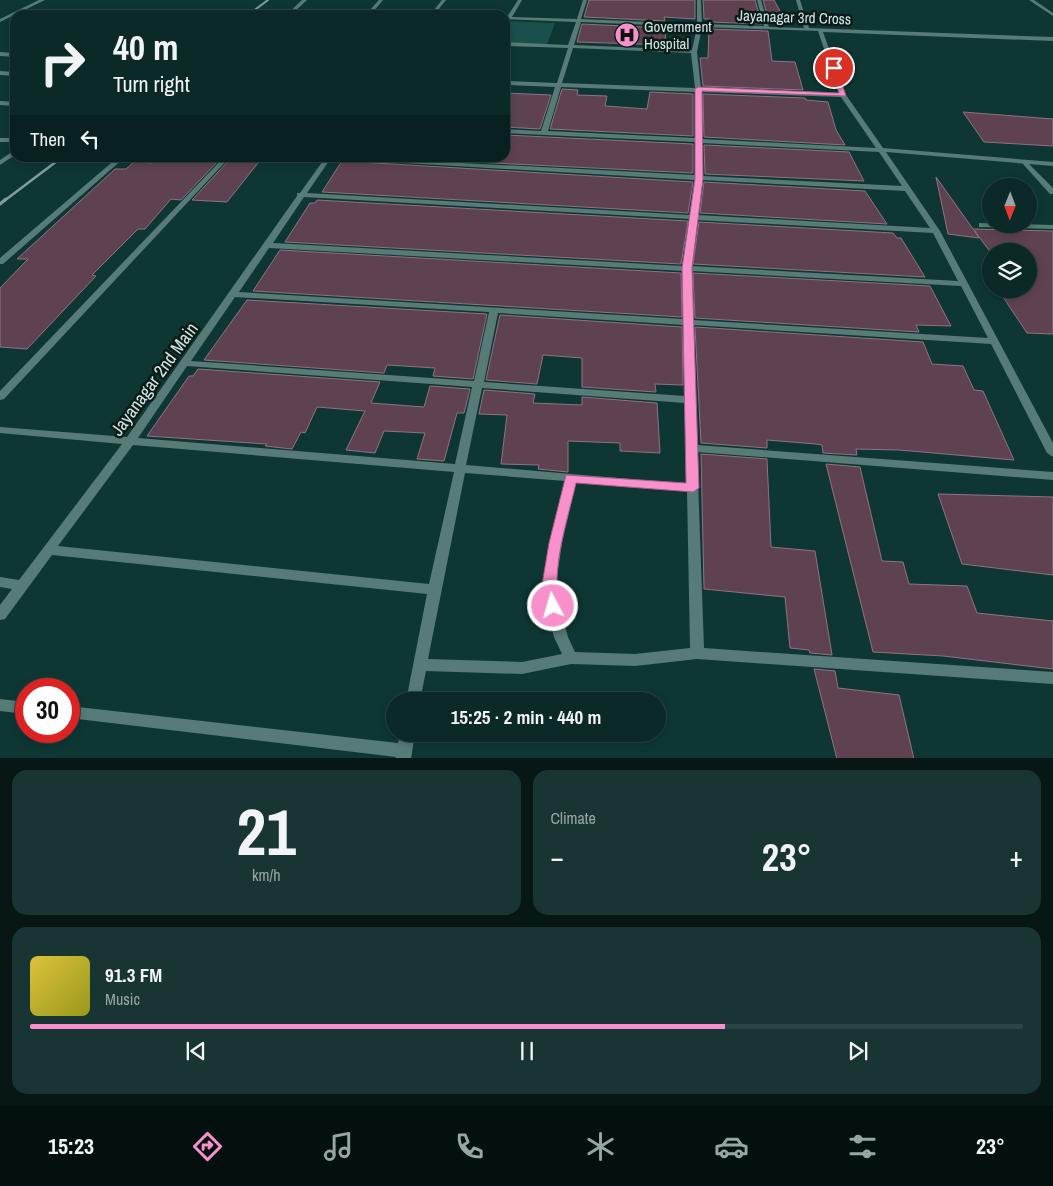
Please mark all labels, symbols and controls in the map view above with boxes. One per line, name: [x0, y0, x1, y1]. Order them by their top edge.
street label: Jayanagar 3rd Cross: [737, 5, 851, 29]
place label: Government Hospital: [644, 16, 712, 54]
hospital icon: Government Hospital: [614, 22, 640, 48]
text: 40 m: [113, 24, 178, 71]
icon: right: [30, 30, 95, 95]
pin: [813, 47, 855, 89]
icon: arrive: [820, 54, 848, 82]
text: Turn right: [113, 69, 190, 99]
icon: left: [76, 125, 104, 153]
text: Then: [30, 126, 66, 152]
north arrow: [982, 178, 1038, 232]
map controls: [982, 178, 1037, 298]
button: layers: [982, 243, 1037, 298]
street label: Jayanagar 2nd Main: [104, 317, 204, 441]
position arrow: [526, 579, 578, 631]
speed limit sign: 30: [15, 678, 80, 743]
text: 15:25 · 2 min · 440 m: [451, 704, 601, 730]
text: 21: [237, 788, 296, 875]
text: Climate: [551, 807, 596, 829]
text: 23°: [762, 832, 812, 883]
text: −: [551, 838, 564, 876]
text: +: [1010, 838, 1023, 876]
text: km/h: [252, 864, 280, 886]
text: 91.3 FM: [105, 962, 162, 988]
text: Music: [105, 988, 140, 1010]
icon: previous: [182, 1037, 210, 1065]
icon: pause: [513, 1037, 541, 1065]
icon: next: [844, 1037, 872, 1065]
icon: directions: [190, 1129, 225, 1164]
icon: music: [321, 1129, 356, 1164]
icon: phone: [452, 1129, 487, 1164]
icon: climate: [583, 1129, 618, 1164]
icon: car: [714, 1129, 749, 1164]
icon: filters: [845, 1129, 880, 1164]
text: 15:23: [48, 1131, 94, 1161]
text: 23°: [976, 1131, 1005, 1161]

